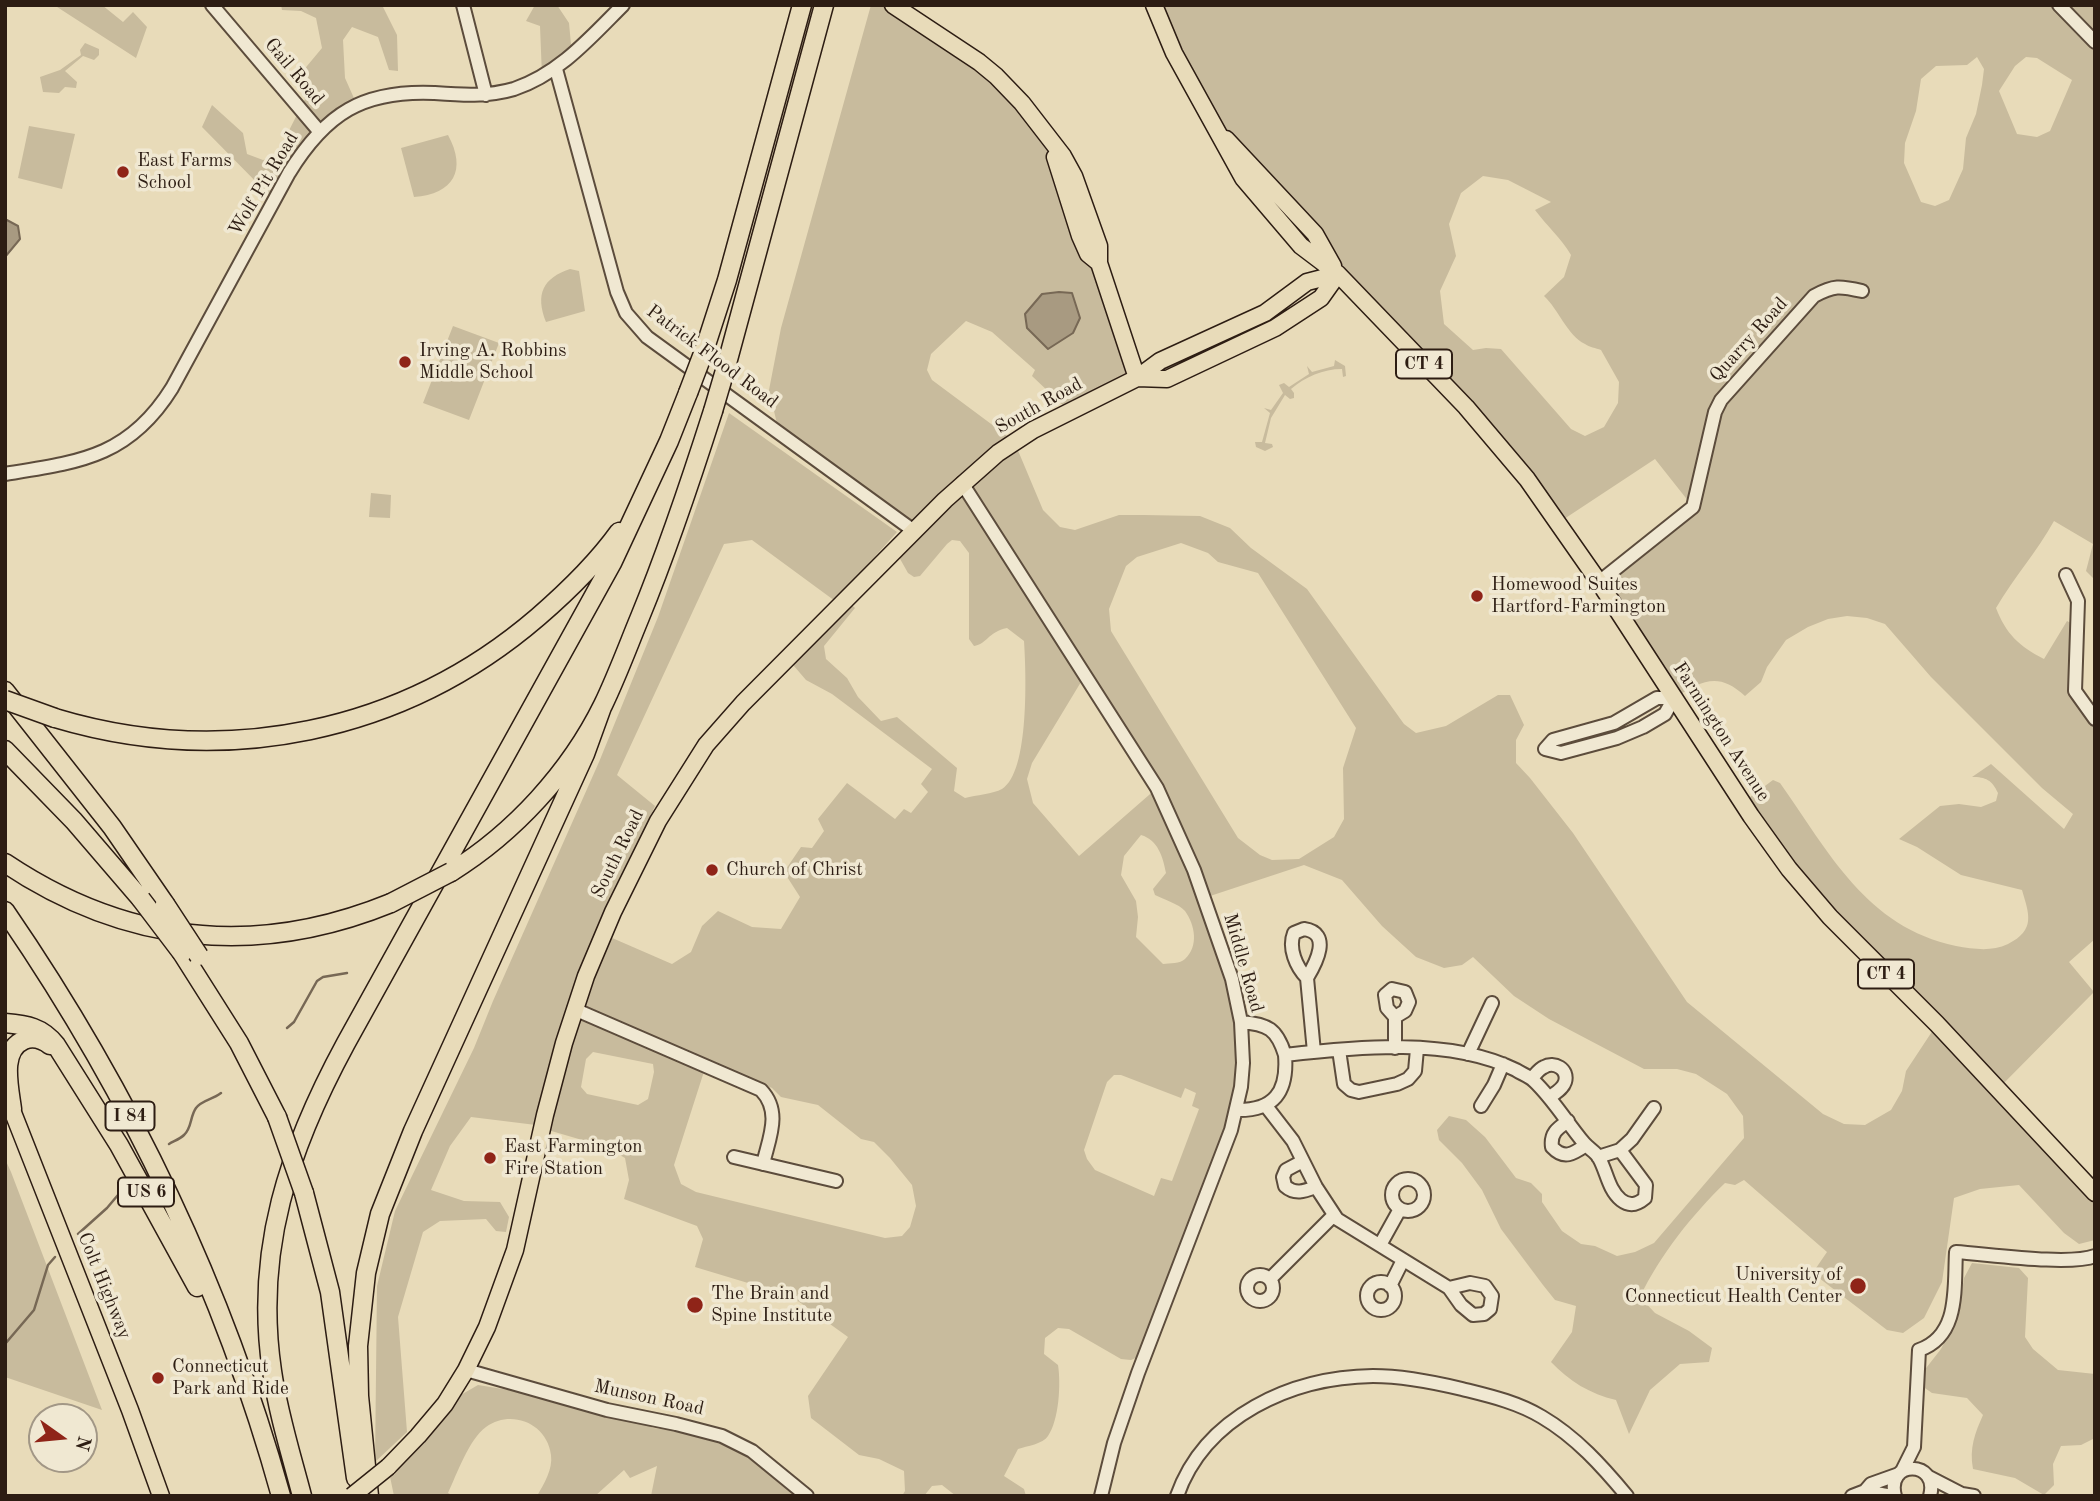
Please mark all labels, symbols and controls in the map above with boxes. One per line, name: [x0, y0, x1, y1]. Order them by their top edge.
street label: Gail Road: [259, 34, 329, 110]
street label: Wolf Pit Road: [224, 128, 304, 240]
place label: East Farms School: [137, 150, 232, 194]
marker: East Farms School: [115, 164, 131, 180]
street label: Quarry Road: [1705, 293, 1793, 387]
street label: Patrick Flood Road: [642, 300, 782, 414]
place label: Irving A. Robbins Middle School: [419, 340, 567, 384]
road number: CT 4: [1396, 350, 1452, 378]
marker: Irving A. Robbins Middle School: [397, 354, 413, 370]
street label: South Road: [991, 373, 1087, 439]
place label: Homewood Suites Hartford-Farmington: [1491, 574, 1666, 618]
marker: Homewood Suites Hartford-Farmington: [1469, 588, 1485, 604]
street label: Farmington Avenue: [1667, 658, 1775, 806]
street label: South Road: [587, 806, 649, 902]
place label: Church of Christ: [726, 859, 863, 881]
marker: Church of Christ: [704, 862, 720, 878]
street label: Middle Road: [1218, 911, 1268, 1015]
road number: CT 4: [1858, 959, 1914, 988]
road number: I 84: [106, 1101, 154, 1130]
place label: East Farmington Fire Station: [504, 1136, 643, 1180]
marker: East Farmington Fire Station: [482, 1150, 498, 1166]
road number: US 6: [118, 1177, 174, 1206]
street label: Colt Highway: [72, 1229, 136, 1343]
place label: University of Connecticut Health Center: [1625, 1264, 1842, 1308]
marker: University of Connecticut Health Center: [1848, 1276, 1868, 1296]
place label: The Brain and Spine Institute: [711, 1283, 832, 1327]
marker: The Brain and Spine Institute: [685, 1295, 705, 1315]
place label: Connecticut Park and Ride: [172, 1356, 289, 1400]
marker: Connecticut Park and Ride: [150, 1370, 166, 1386]
street label: Munson Road: [592, 1375, 706, 1421]
north arrow: [28, 1403, 98, 1473]
text: N: [71, 1434, 93, 1453]

